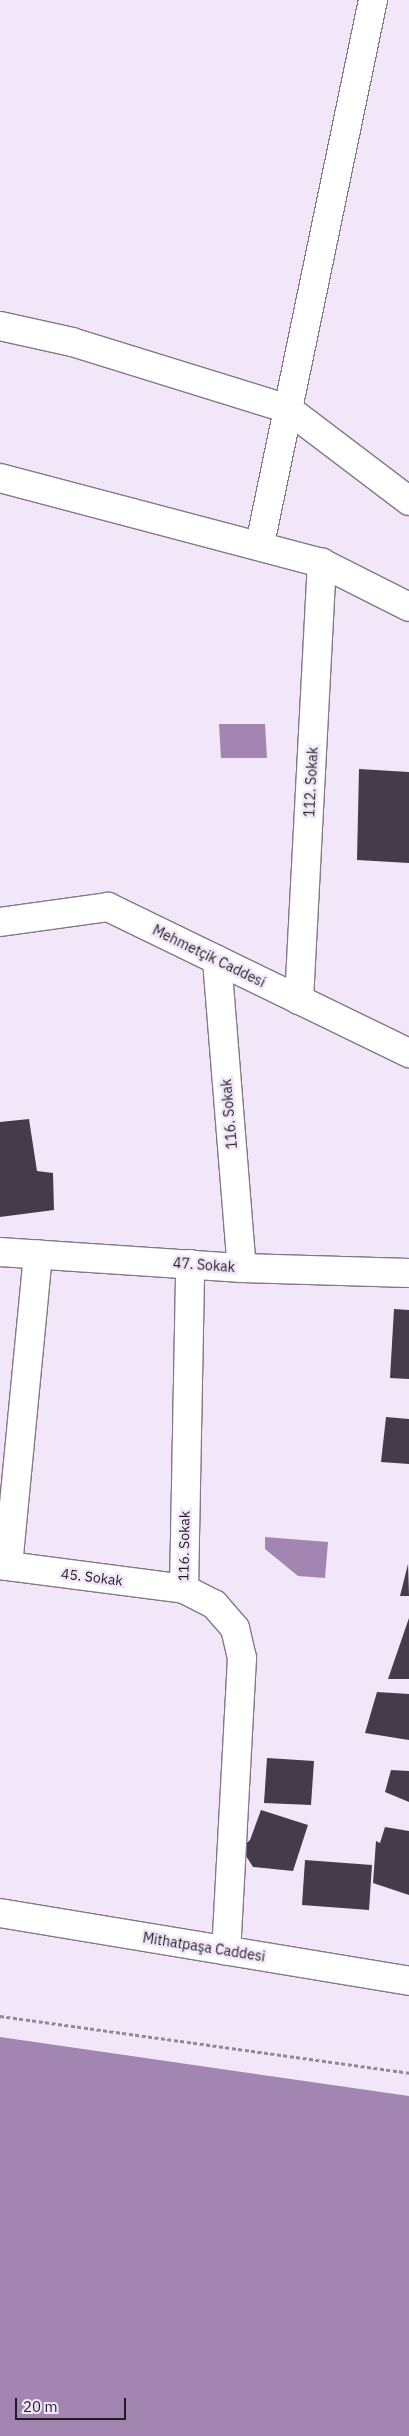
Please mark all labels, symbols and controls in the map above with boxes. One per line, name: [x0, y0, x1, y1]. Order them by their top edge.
street label: 112. Sokak: [301, 746, 321, 818]
street label: Mehmetçik Caddesi: [150, 921, 268, 991]
street label: 116. Sokak: [218, 1078, 240, 1150]
street label: 47. Sokak: [172, 1254, 236, 1276]
street label: 116. Sokak: [175, 1511, 193, 1581]
street label: 45. Sokak: [60, 1565, 124, 1589]
street label: Mithatpaşa Caddesi: [142, 1929, 266, 1965]
scale bar: [18, 2388, 129, 2420]
text: 20 m: [23, 2397, 58, 2416]

